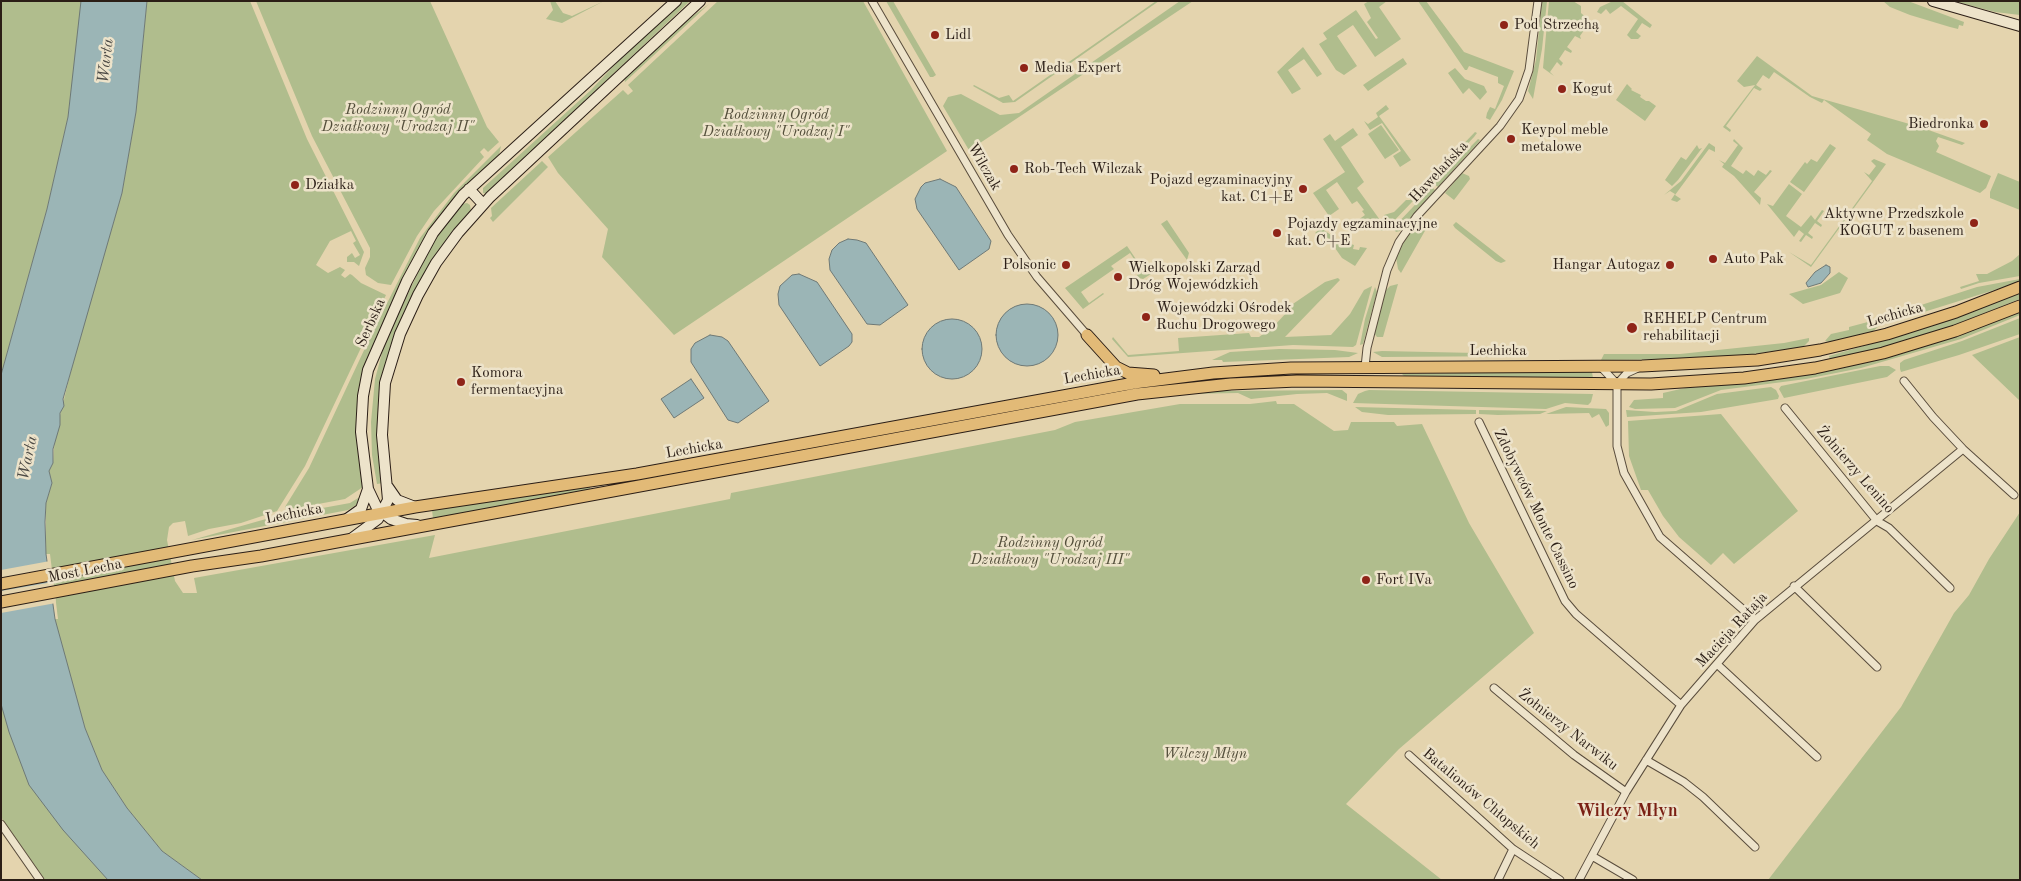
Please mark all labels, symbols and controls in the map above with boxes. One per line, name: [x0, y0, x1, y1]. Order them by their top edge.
place label: Pod Strzechą: [1514, 16, 1599, 34]
marker: Pod Strzechą: [1498, 19, 1510, 31]
place label: Lidl: [945, 26, 971, 44]
marker: Lidl: [929, 29, 941, 41]
water label: Warta: [94, 37, 118, 85]
place label: Media Expert: [1034, 59, 1121, 77]
marker: Media Expert: [1018, 62, 1030, 74]
place label: Kogut: [1572, 80, 1612, 98]
marker: Kogut: [1556, 83, 1568, 95]
park label: Rodzinny Ogród Działkowy "Urodzaj II": [322, 101, 474, 136]
park label: Rodzinny Ogród Działkowy "Urodzaj I": [703, 106, 849, 141]
place label: Biedronka: [1908, 115, 1974, 133]
marker: Biedronka: [1978, 118, 1990, 130]
place label: Keypol meble metalowe: [1521, 121, 1608, 156]
marker: Keypol meble metalowe: [1505, 133, 1517, 145]
street label: Hawelańska: [1406, 137, 1472, 207]
street label: Wilczak: [963, 140, 1005, 194]
place label: Rob-Tech Wilczak: [1024, 160, 1143, 178]
marker: Rob-Tech Wilczak: [1008, 163, 1020, 175]
place label: Pojazd egzaminacyjny kat. C1+E: [1149, 171, 1293, 206]
place label: Działka: [305, 176, 354, 194]
marker: Działka: [289, 179, 301, 191]
marker: Pojazd egzaminacyjny kat. C1+E: [1297, 183, 1309, 195]
place label: Aktywne Przedszkole KOGUT z basenem: [1824, 205, 1964, 240]
place label: Pojazdy egzaminacyjne kat. C+E: [1287, 215, 1437, 250]
marker: Aktywne Przedszkole KOGUT z basenem: [1968, 217, 1980, 229]
marker: Pojazdy egzaminacyjne kat. C+E: [1271, 227, 1283, 239]
place label: Auto Pak: [1723, 250, 1784, 268]
marker: Auto Pak: [1707, 253, 1719, 265]
place label: Polsonic: [1002, 256, 1056, 274]
place label: Hangar Autogaz: [1553, 256, 1660, 274]
marker: Polsonic: [1060, 259, 1072, 271]
place label: Wielkopolski Zarząd Dróg Wojewódzkich: [1128, 259, 1261, 294]
marker: Hangar Autogaz: [1664, 259, 1676, 271]
marker: Wielkopolski Zarząd Dróg Wojewódzkich: [1112, 271, 1124, 283]
street label: Serbska: [352, 296, 390, 350]
street label: Lechicka: [1865, 298, 1925, 332]
place label: Wojewódzki Ośrodek Ruchu Drogowego: [1156, 299, 1292, 334]
place label: REHELP Centrum rehabilitacji: [1643, 310, 1767, 345]
marker: Wojewódzki Ośrodek Ruchu Drogowego: [1140, 311, 1152, 323]
marker: REHELP Centrum rehabilitacji: [1625, 321, 1639, 335]
street label: Lechicka: [1469, 342, 1527, 360]
street label: Lechicka: [1062, 361, 1122, 389]
place label: Komora fermentacyjna: [471, 364, 563, 399]
marker: Komora fermentacyjna: [455, 376, 467, 388]
street label: Żołnierzy Lenino: [1812, 423, 1898, 517]
street label: Zdobywców Monte Cassino: [1489, 426, 1583, 592]
water label: Warta: [14, 434, 42, 482]
street label: Lechicka: [664, 435, 724, 463]
street label: Lechicka: [264, 500, 324, 528]
park label: Rodzinny Ogród Działkowy "Urodzaj III": [971, 534, 1129, 569]
street label: Most Lecha: [46, 555, 124, 587]
place label: Fort IVa: [1376, 571, 1432, 589]
marker: Fort IVa: [1360, 574, 1372, 586]
street label: Macieja Rataja: [1692, 588, 1772, 672]
street label: Żołnierzy Narwiku: [1514, 685, 1622, 775]
park label: Wilczy Młyn: [1163, 745, 1247, 763]
street label: Batalionów Chłopskich: [1419, 745, 1543, 853]
district label: Wilczy Młyn: [1576, 800, 1678, 822]

